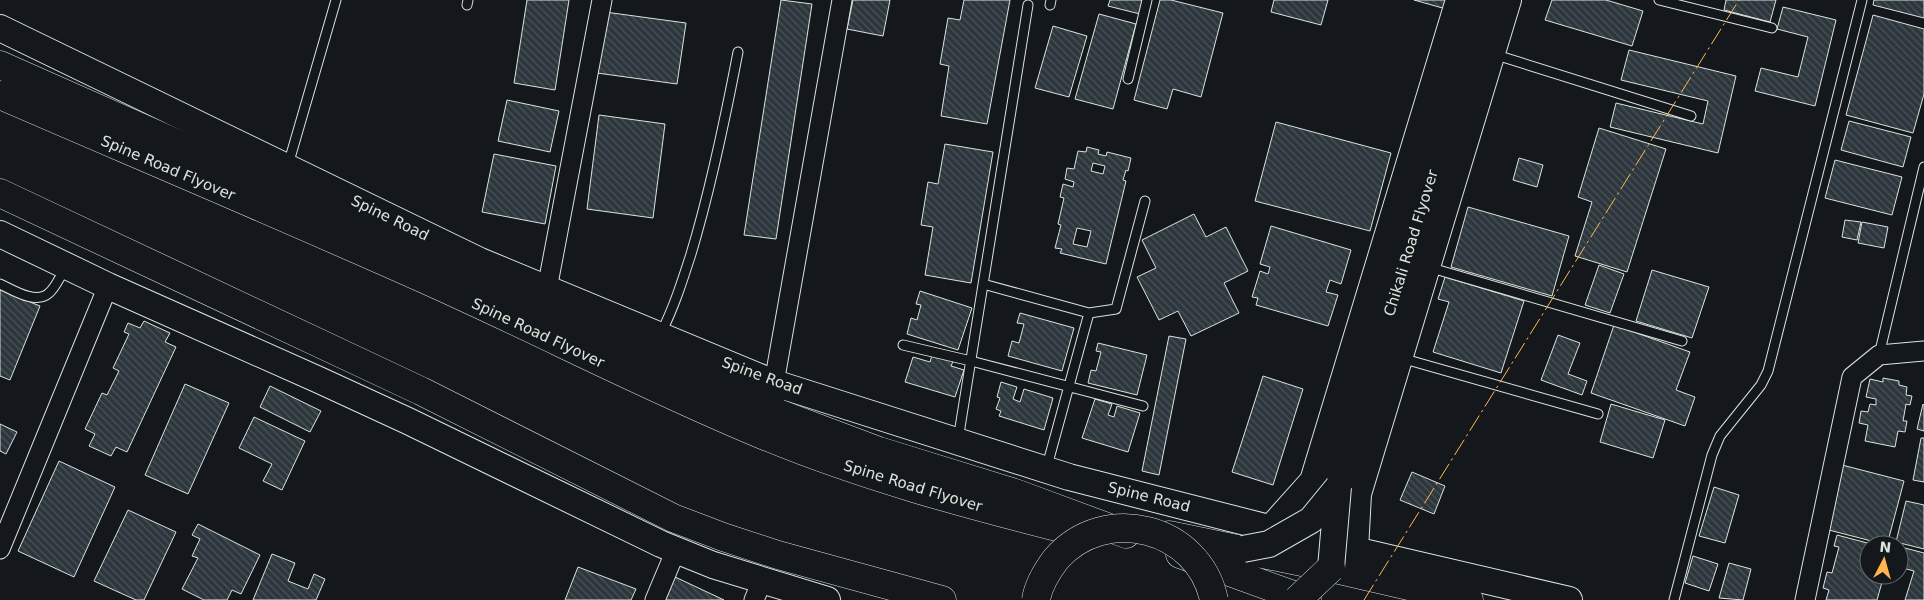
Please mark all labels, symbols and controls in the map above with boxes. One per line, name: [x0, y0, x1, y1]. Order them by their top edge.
street label: Spine Road Flyover: [98, 132, 239, 205]
street label: Chikali Road Flyover: [1380, 167, 1442, 319]
street label: Spine Road: [348, 191, 432, 245]
street label: Spine Road Flyover: [469, 294, 608, 372]
street label: Spine Road: [719, 353, 805, 399]
street label: Spine Road Flyover: [841, 456, 985, 516]
street label: Spine Road: [1106, 478, 1192, 516]
north arrow: [1859, 535, 1909, 585]
text: N: [1879, 539, 1892, 556]

